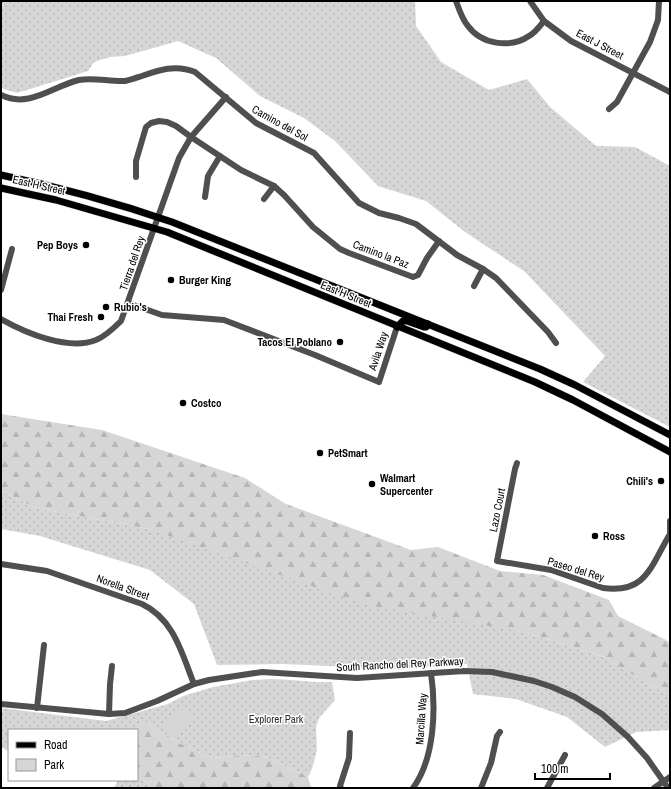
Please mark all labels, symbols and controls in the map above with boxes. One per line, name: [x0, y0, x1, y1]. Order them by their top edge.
street label: East J Street: [574, 26, 627, 63]
street label: Camino del Sol: [250, 102, 310, 144]
street label: East H Street: [11, 172, 67, 198]
street label: Tierra del Rey: [116, 233, 148, 292]
street label: Camino la Paz: [351, 237, 412, 271]
place label: Pep Boys: [37, 238, 78, 252]
marker: Pep Boys: [81, 240, 91, 250]
place label: Burger King: [179, 273, 232, 287]
marker: Burger King: [166, 275, 176, 285]
street label: East H Street: [319, 277, 374, 311]
place label: Rubio's: [114, 300, 147, 314]
marker: Rubio's: [101, 302, 111, 312]
place label: Thai Fresh: [47, 310, 93, 324]
marker: Thai Fresh: [96, 312, 106, 322]
street label: Avila Way: [365, 329, 391, 373]
place label: Tacos El Poblano: [257, 335, 332, 349]
marker: Tacos El Poblano: [335, 337, 345, 347]
place label: Costco: [191, 396, 222, 410]
marker: Costco: [178, 398, 188, 408]
place label: PetSmart: [328, 446, 368, 460]
marker: PetSmart: [315, 448, 325, 458]
place label: Walmart Supercenter: [380, 471, 433, 498]
place label: Chili's: [626, 474, 653, 488]
marker: Chili's: [656, 476, 666, 486]
marker: Walmart Supercenter: [367, 479, 377, 489]
street label: Lazo Court: [486, 487, 508, 533]
place label: Ross: [603, 529, 625, 543]
marker: Ross: [590, 531, 600, 541]
street label: Paseo del Rey: [546, 554, 607, 584]
street label: Norella Street: [95, 571, 152, 603]
street label: South Rancho del Rey Parkway: [336, 654, 464, 674]
street label: Marcilla Way: [412, 692, 430, 745]
park label: Explorer Park: [249, 712, 304, 726]
legend: [8, 729, 138, 781]
text: Road: [44, 737, 68, 753]
scale bar: [535, 755, 610, 781]
text: Park: [44, 757, 64, 773]
text: 100 m: [541, 761, 568, 777]

